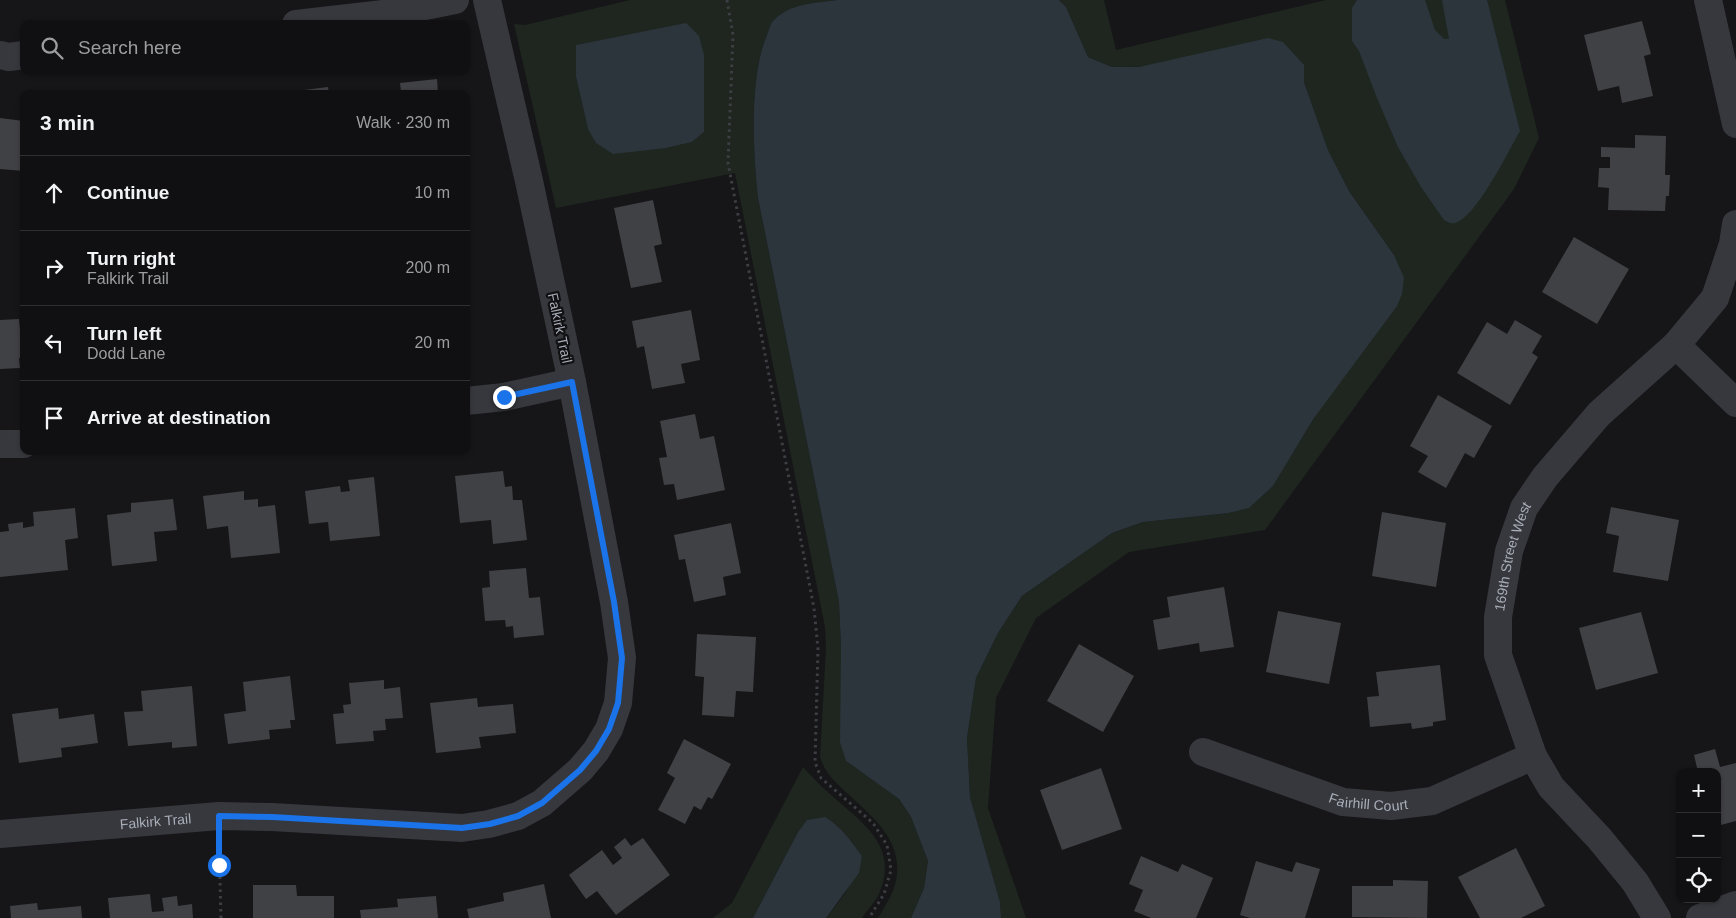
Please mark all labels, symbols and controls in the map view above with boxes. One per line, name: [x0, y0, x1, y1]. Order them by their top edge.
search box: [20, 20, 470, 75]
icon: search: [38, 34, 66, 62]
text: Search here: [78, 37, 182, 58]
text: 3 min: [40, 111, 95, 134]
text: Walk · 230 m: [356, 114, 450, 131]
icon: ahead: [40, 179, 68, 207]
text: Continue: [87, 182, 169, 203]
text: 10 m: [414, 184, 450, 201]
text: Turn right: [87, 248, 175, 269]
icon: right: [40, 254, 68, 282]
text: 200 m: [406, 259, 450, 276]
text: Falkirk Trail: [87, 270, 169, 287]
street label: Falkirk Trail: [545, 291, 575, 365]
text: Turn left: [87, 323, 162, 344]
icon: left: [40, 329, 68, 357]
text: 20 m: [414, 334, 450, 351]
text: Dodd Lane: [87, 345, 165, 362]
route end: [493, 386, 516, 409]
icon: arrive: [40, 404, 68, 432]
text: Arrive at destination: [87, 407, 271, 428]
street label: 169th Street West: [1491, 499, 1534, 612]
map controls: [1676, 768, 1721, 903]
button: +: [1676, 768, 1721, 813]
street label: Fairhill Court: [1327, 790, 1409, 814]
street label: Falkirk Trail: [119, 810, 192, 832]
button: −: [1676, 813, 1721, 858]
route start: [208, 854, 231, 877]
button: locate: [1676, 858, 1721, 903]

